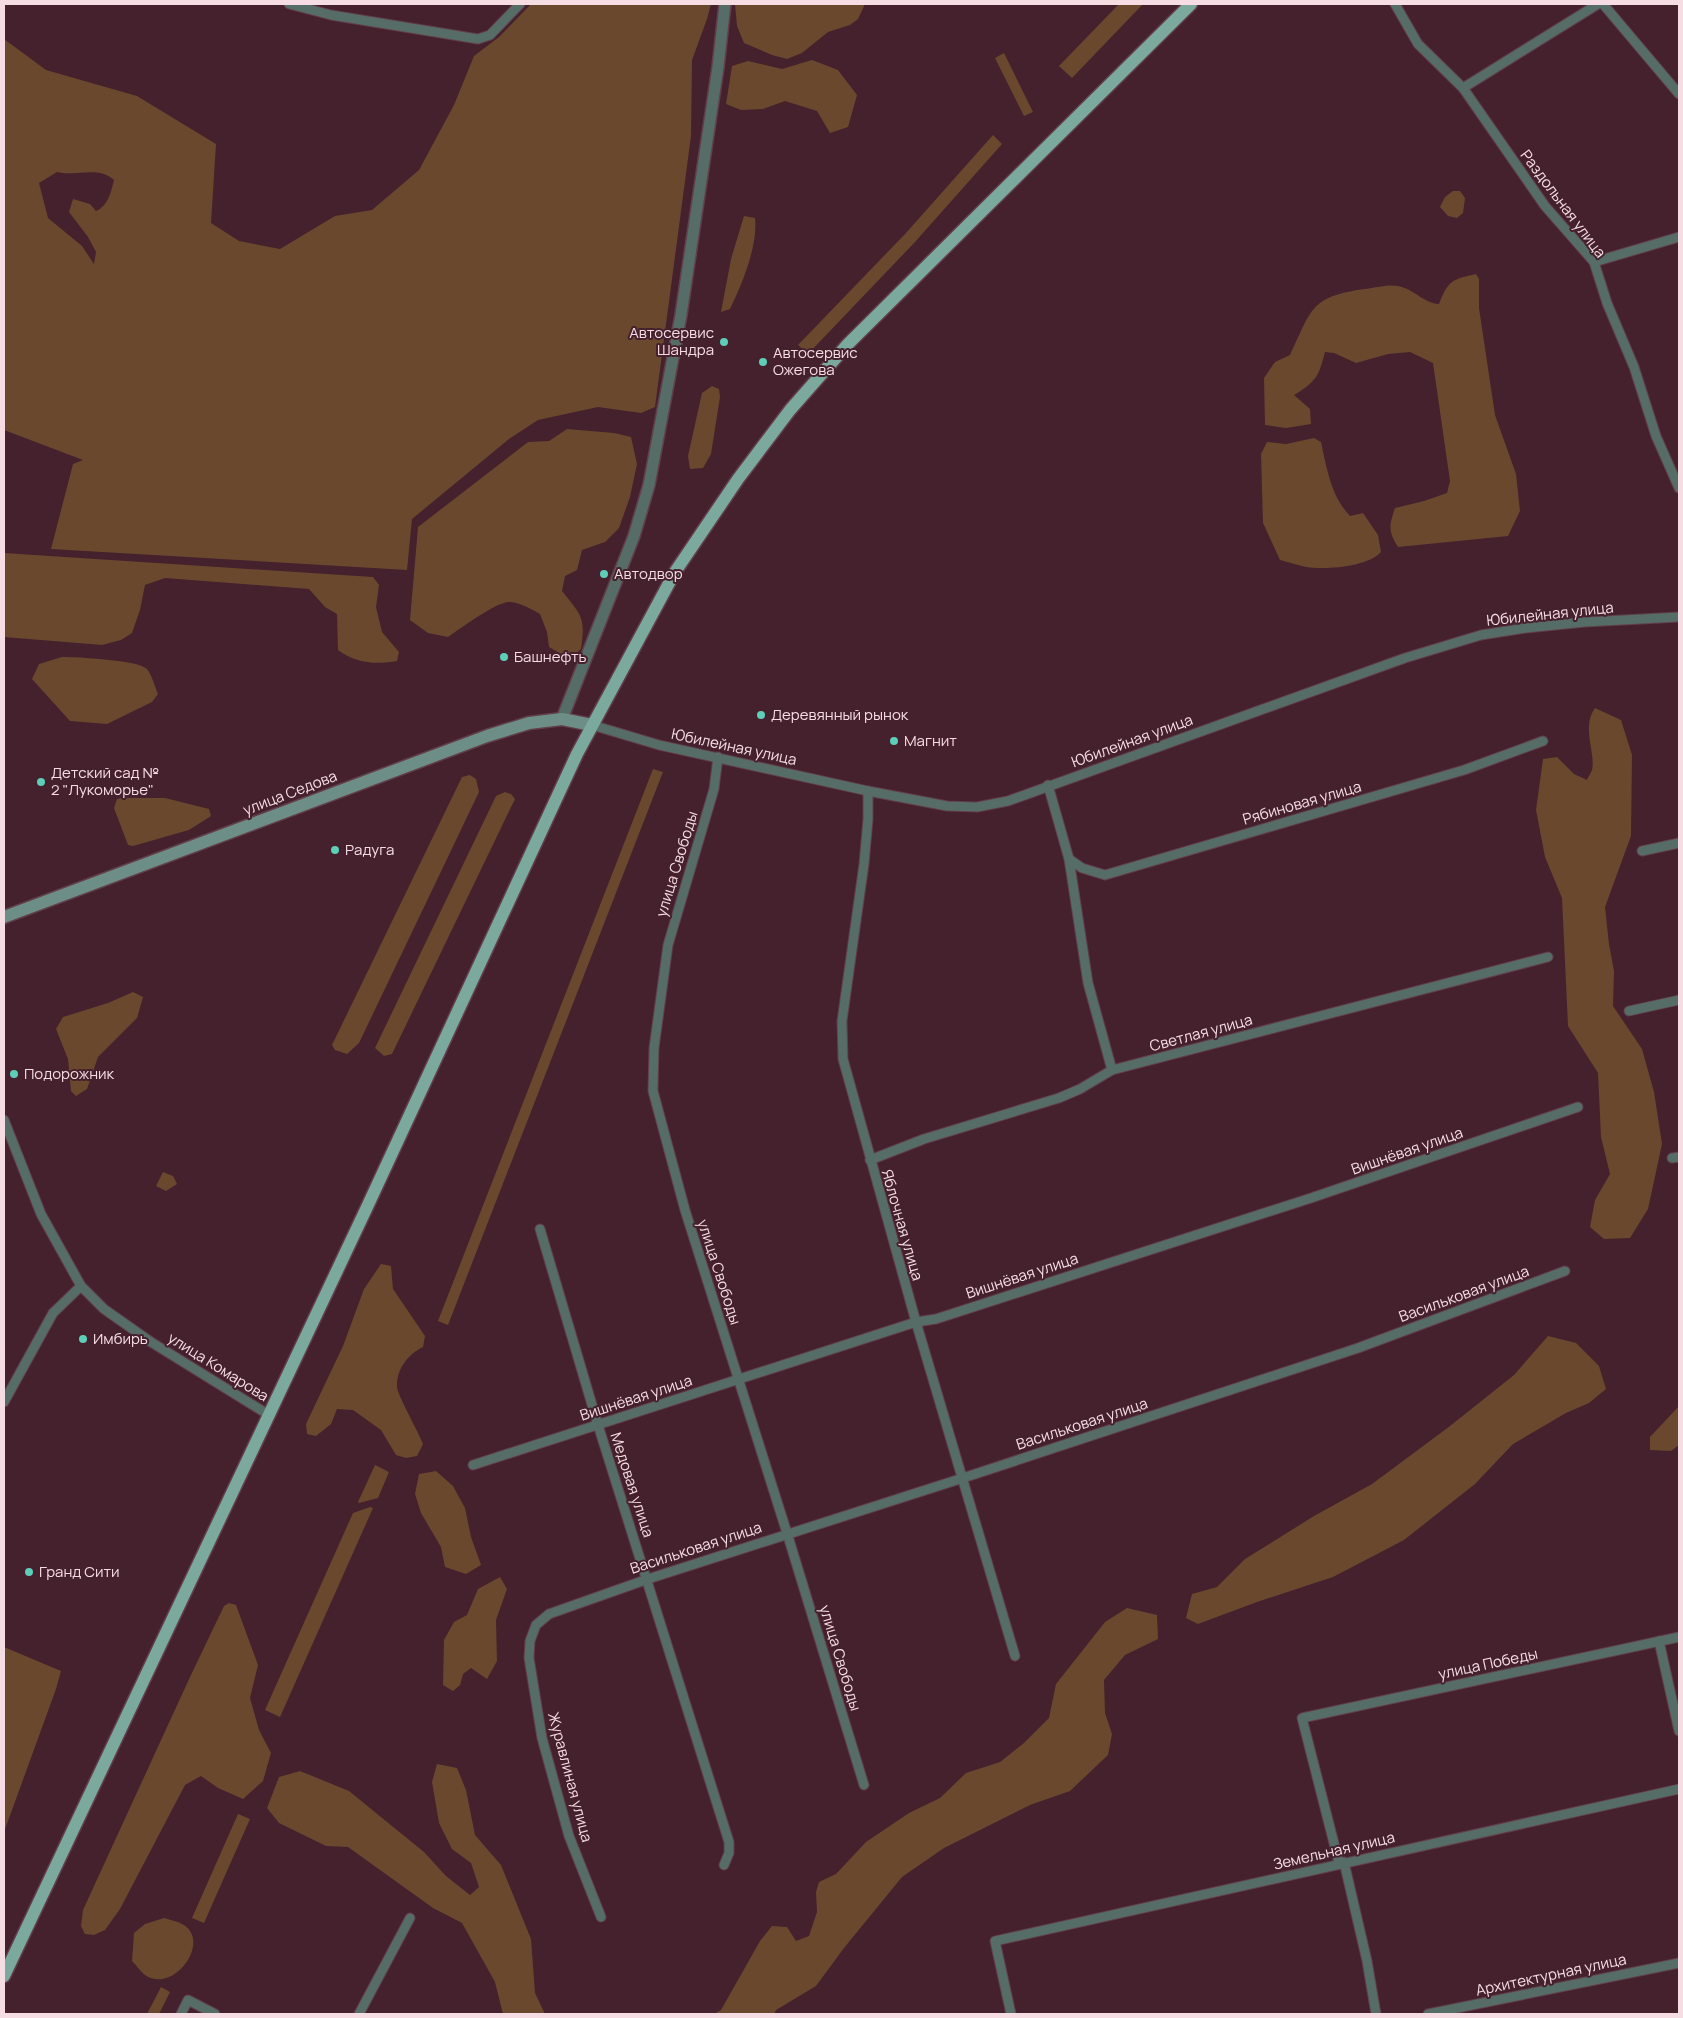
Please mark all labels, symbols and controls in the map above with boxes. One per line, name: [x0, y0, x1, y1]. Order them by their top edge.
street label: Раздольная улица: [1516, 145, 1611, 262]
place label: Автосервис Шандра: [629, 322, 714, 360]
marker: Автосервис Шандра: [718, 336, 730, 348]
place label: Автосервис Ожегова: [773, 342, 858, 380]
marker: Автосервис Ожегова: [757, 356, 769, 368]
place label: Автодвор: [614, 563, 683, 584]
marker: Автодвор: [598, 568, 610, 580]
street label: Юбилейная улица: [1485, 596, 1615, 631]
place label: Башнефть: [514, 646, 587, 667]
marker: Башнефть: [498, 651, 510, 663]
place label: Деревянный рынок: [771, 704, 909, 725]
marker: Деревянный рынок: [755, 709, 767, 721]
street label: Юбилейная улица: [1068, 709, 1195, 772]
street label: Юбилейная улица: [669, 723, 799, 770]
place label: Магнит: [904, 730, 957, 751]
marker: Магнит: [888, 735, 900, 747]
place label: Детский сад № 2 "Лукоморье": [51, 762, 159, 800]
street label: улица Седова: [240, 765, 340, 820]
marker: Детский сад № 2 "Лукоморье": [35, 776, 47, 788]
street label: Рябиновая улица: [1240, 776, 1364, 829]
street label: улица Свободы: [650, 808, 703, 919]
place label: Радуга: [345, 839, 394, 860]
marker: Радуга: [329, 844, 341, 856]
street label: Светлая улица: [1147, 1009, 1255, 1056]
place label: Подорожник: [24, 1063, 115, 1084]
marker: Подорожник: [8, 1068, 20, 1080]
street label: Вишнёвая улица: [1348, 1122, 1465, 1179]
street label: Яблочная улица: [877, 1167, 928, 1283]
street label: улица Свободы: [693, 1216, 746, 1327]
street label: Вишнёвая улица: [963, 1247, 1081, 1304]
street label: Васильковая улица: [1396, 1260, 1532, 1327]
street label: улица Комарова: [164, 1327, 273, 1406]
place label: Имбирь: [93, 1328, 148, 1349]
marker: Имбирь: [77, 1333, 89, 1345]
street label: Вишнёвая улица: [577, 1369, 695, 1426]
street label: Васильковая улица: [1013, 1392, 1150, 1455]
street label: Медовая улица: [606, 1430, 659, 1540]
street label: Васильковая улица: [627, 1516, 764, 1579]
place label: Гранд Сити: [39, 1561, 120, 1582]
marker: Гранд Сити: [23, 1566, 35, 1578]
street label: улица Свободы: [814, 1602, 867, 1713]
street label: улица Победы: [1436, 1643, 1540, 1684]
street label: Журавлиная улица: [543, 1709, 598, 1844]
street label: Земельная улица: [1271, 1826, 1397, 1875]
street label: Архитектурная улица: [1474, 1948, 1628, 2001]

